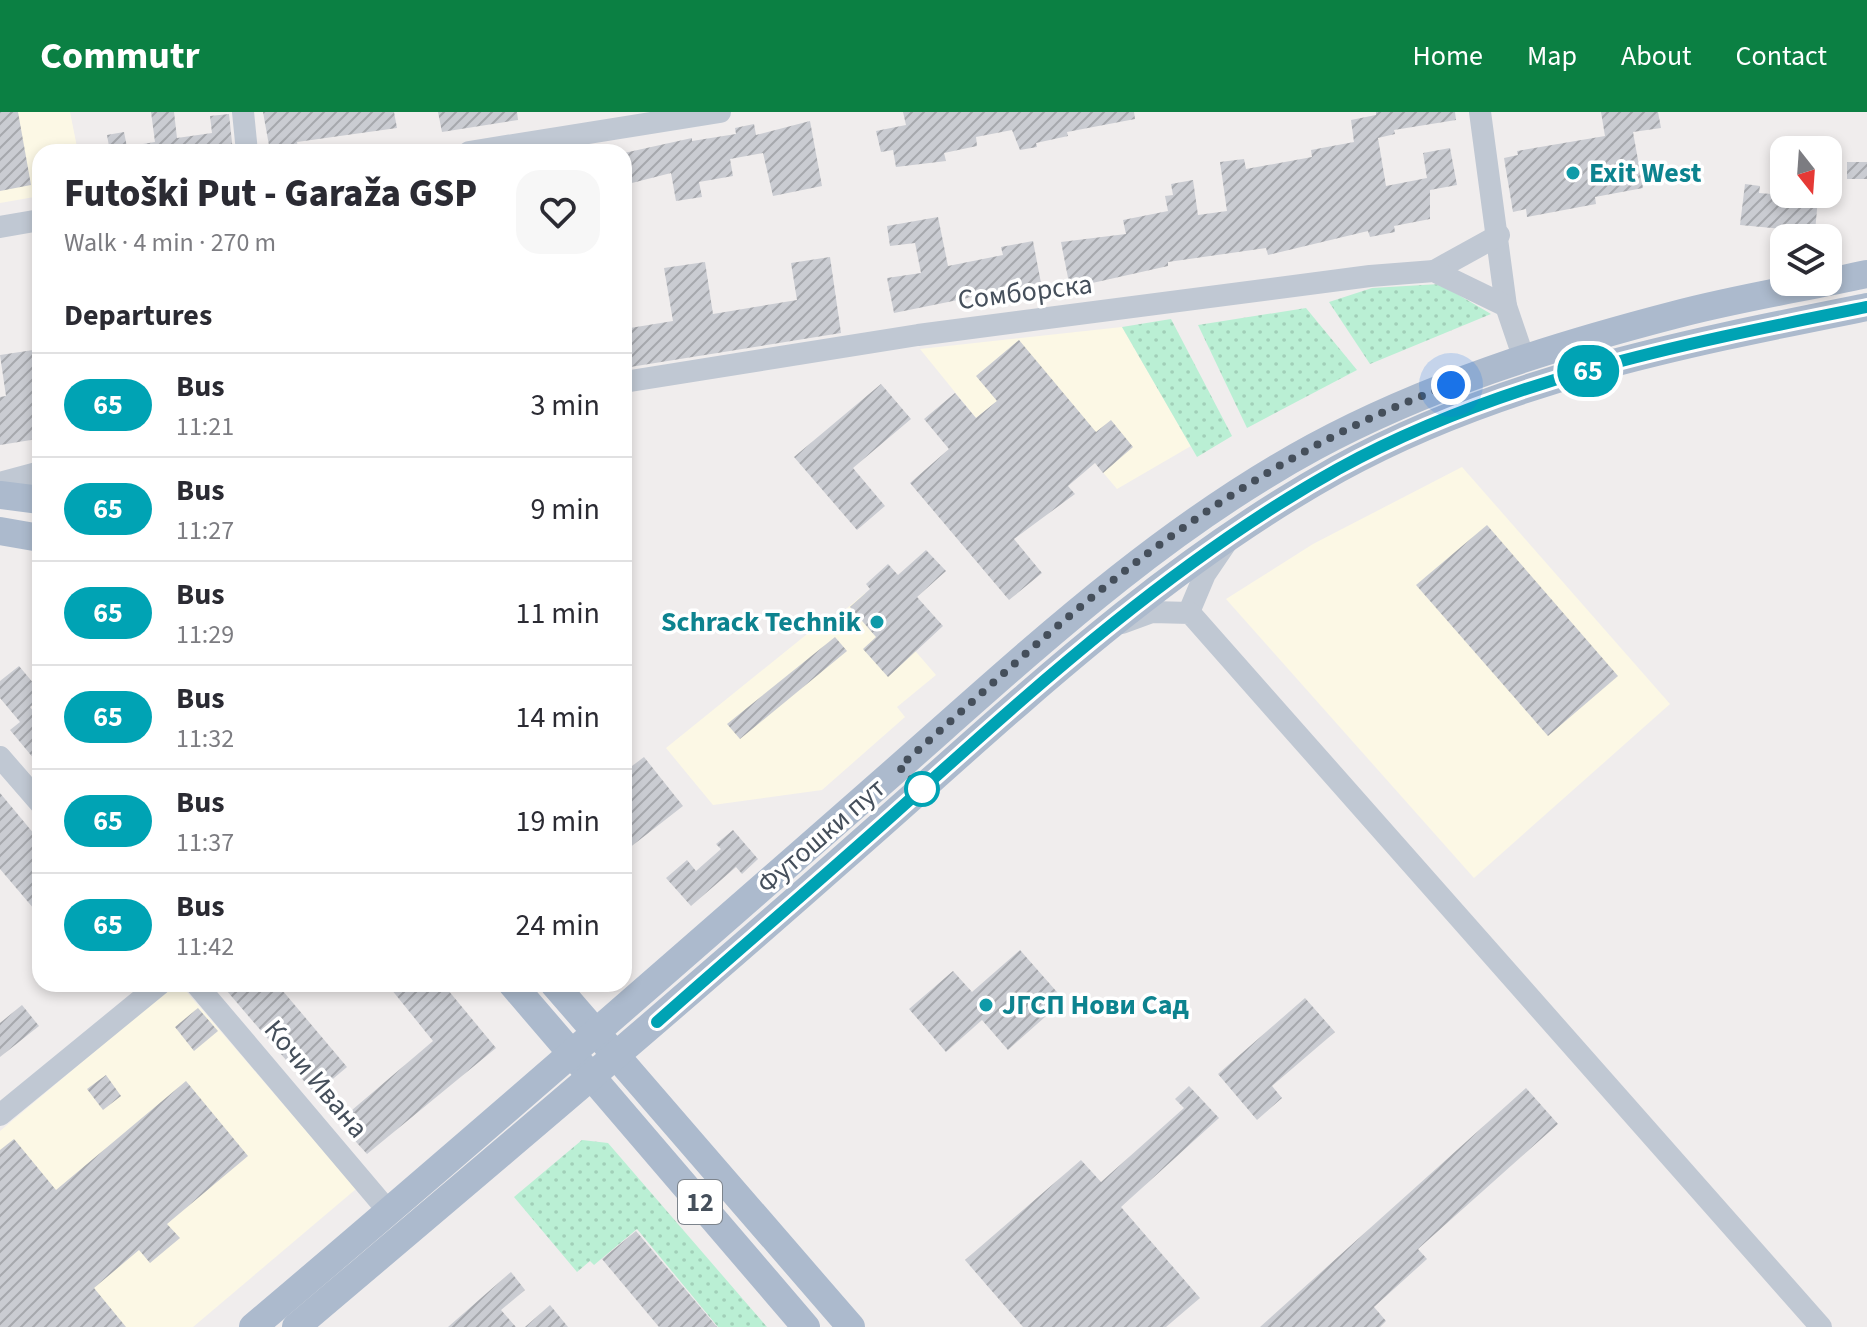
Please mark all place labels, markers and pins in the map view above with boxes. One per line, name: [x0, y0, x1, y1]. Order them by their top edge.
place label: Exit West: [1589, 153, 1702, 193]
marker: Exit West: [1564, 164, 1582, 182]
place label: Schrack Technik: [661, 602, 862, 642]
marker: Schrack Technik: [868, 613, 886, 631]
unlabelled marker: [905, 772, 939, 806]
place label: ЈГСП Нови Сад: [1002, 985, 1190, 1025]
marker: ЈГСП Нови Сад: [977, 996, 995, 1014]

